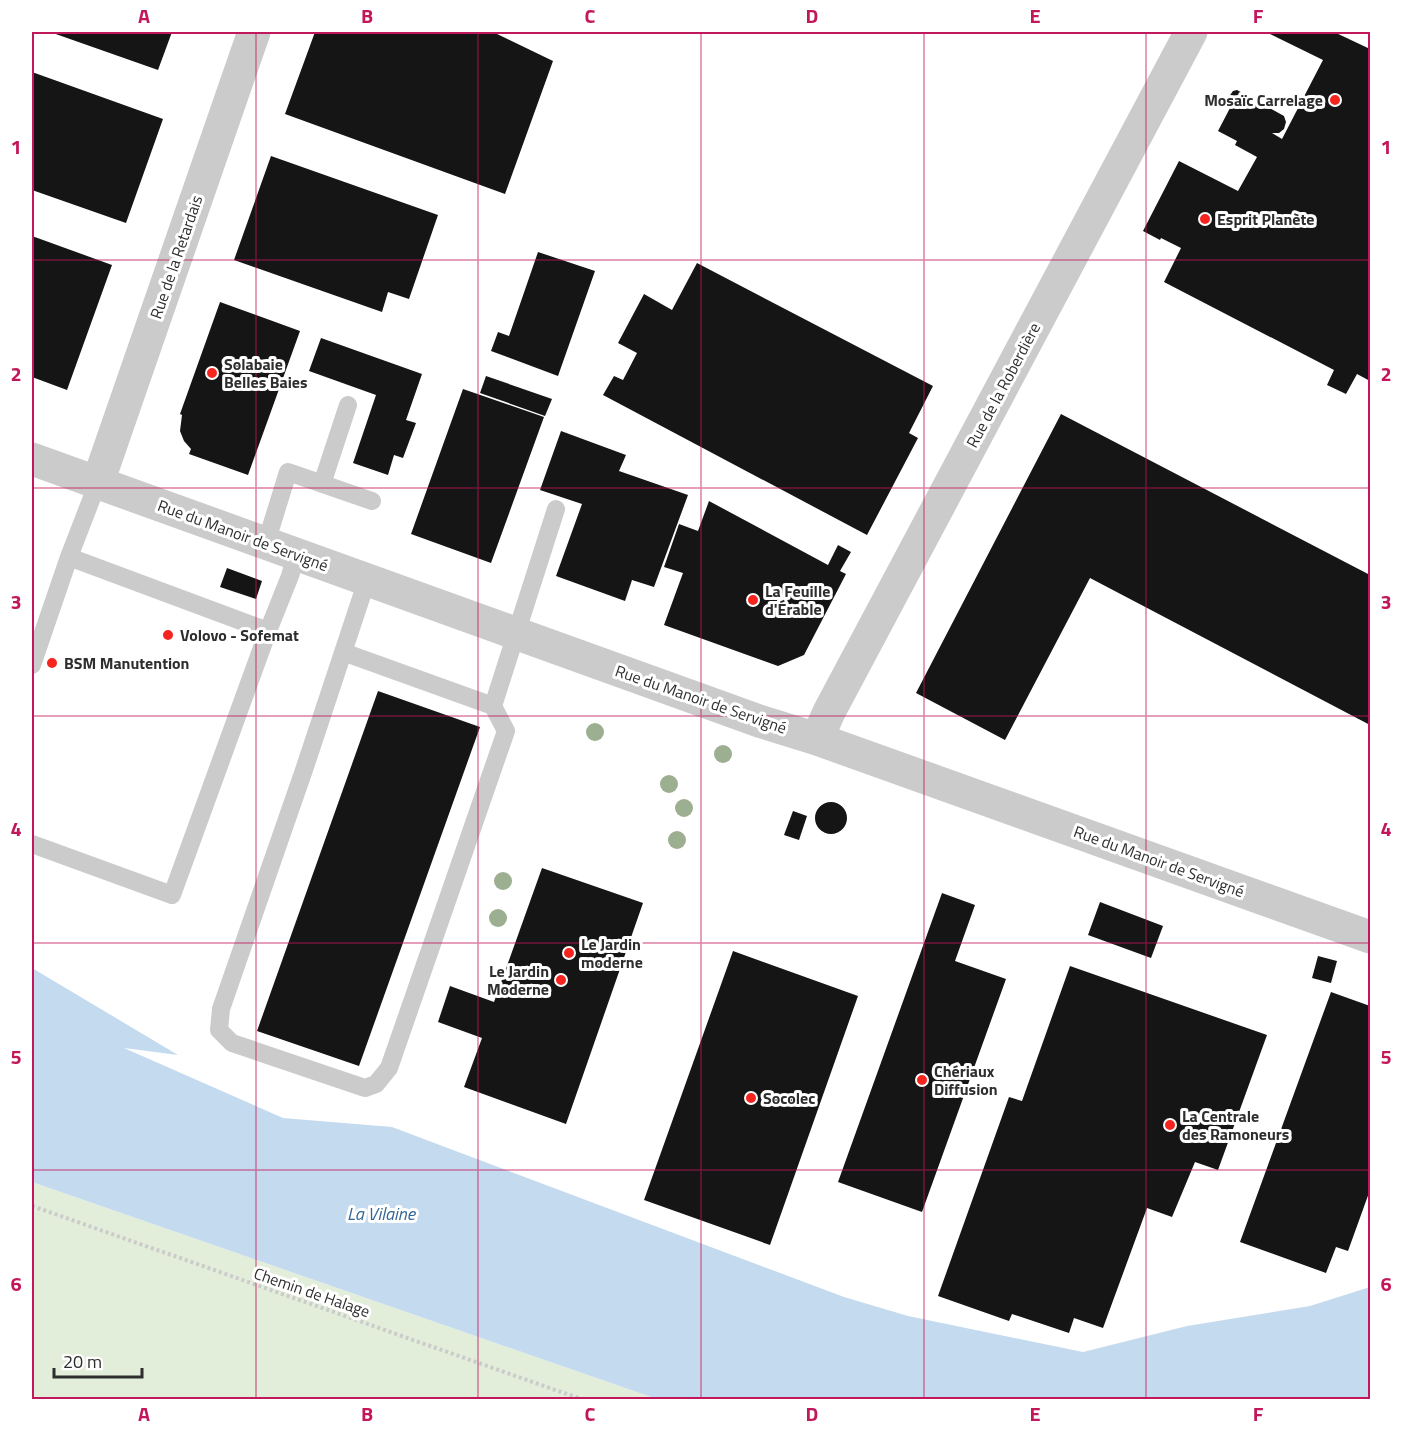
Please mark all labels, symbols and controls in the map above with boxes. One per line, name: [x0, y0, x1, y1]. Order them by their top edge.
text: A: [138, 0, 150, 31]
text: B: [361, 0, 373, 31]
text: C: [585, 0, 596, 31]
text: D: [806, 0, 818, 31]
text: E: [1029, 0, 1041, 31]
text: F: [1253, 0, 1264, 31]
place label: Mosaïc Carrelage: [1204, 88, 1323, 112]
marker: Mosaïc Carrelage: [1328, 93, 1342, 107]
text: 1: [10, 131, 22, 162]
text: 1: [1380, 131, 1392, 162]
street label: Rue de la Retardais: [144, 192, 208, 322]
place label: Esprit Planète: [1217, 207, 1314, 231]
marker: Esprit Planète: [1198, 212, 1212, 226]
street label: Rue de la Roberdière: [960, 318, 1046, 452]
place label: Solabaie Belles Baies: [224, 352, 308, 394]
text: 2: [10, 358, 22, 389]
text: 2: [1380, 358, 1392, 389]
marker: Solabaie Belles Baies: [205, 366, 219, 380]
street label: Rue du Manoir de Servigné: [154, 493, 332, 577]
place label: La Feuille d'Érable: [765, 579, 830, 621]
text: 3: [10, 586, 22, 617]
text: 3: [1380, 586, 1392, 617]
marker: La Feuille d'Érable: [746, 593, 760, 607]
place label: Volovo - Sofemat: [180, 623, 299, 647]
marker: Volovo - Sofemat: [161, 628, 175, 642]
place label: BSM Manutention: [64, 651, 189, 675]
marker: BSM Manutention: [45, 656, 59, 670]
street label: Rue du Manoir de Servigné: [612, 658, 790, 740]
text: 4: [10, 813, 22, 844]
text: 4: [1380, 813, 1392, 844]
street label: Rue du Manoir de Servigné: [1070, 819, 1248, 903]
place label: Le Jardin moderne: [581, 932, 643, 974]
marker: Le Jardin moderne: [562, 946, 576, 960]
place label: Le Jardin Moderne: [487, 959, 549, 1001]
marker: Le Jardin Moderne: [554, 973, 568, 987]
text: 5: [10, 1041, 22, 1072]
text: 5: [1380, 1041, 1392, 1072]
place label: Chériaux Diffusion: [934, 1059, 998, 1101]
marker: Chériaux Diffusion: [915, 1073, 929, 1087]
place label: Socolec: [763, 1086, 815, 1110]
marker: Socolec: [744, 1091, 758, 1105]
place label: La Centrale des Ramoneurs: [1182, 1104, 1289, 1146]
marker: La Centrale des Ramoneurs: [1163, 1118, 1177, 1132]
water label: La Vilaine: [347, 1200, 417, 1227]
street label: Chemin de Halage: [251, 1261, 373, 1323]
text: 6: [10, 1268, 22, 1299]
text: 6: [1380, 1268, 1392, 1299]
scale bar: [54, 1341, 142, 1379]
text: 20 m: [63, 1348, 102, 1375]
text: A: [138, 1398, 150, 1429]
text: B: [361, 1398, 373, 1429]
text: C: [585, 1398, 596, 1429]
text: D: [806, 1398, 818, 1429]
text: E: [1029, 1398, 1041, 1429]
text: F: [1253, 1398, 1264, 1429]

